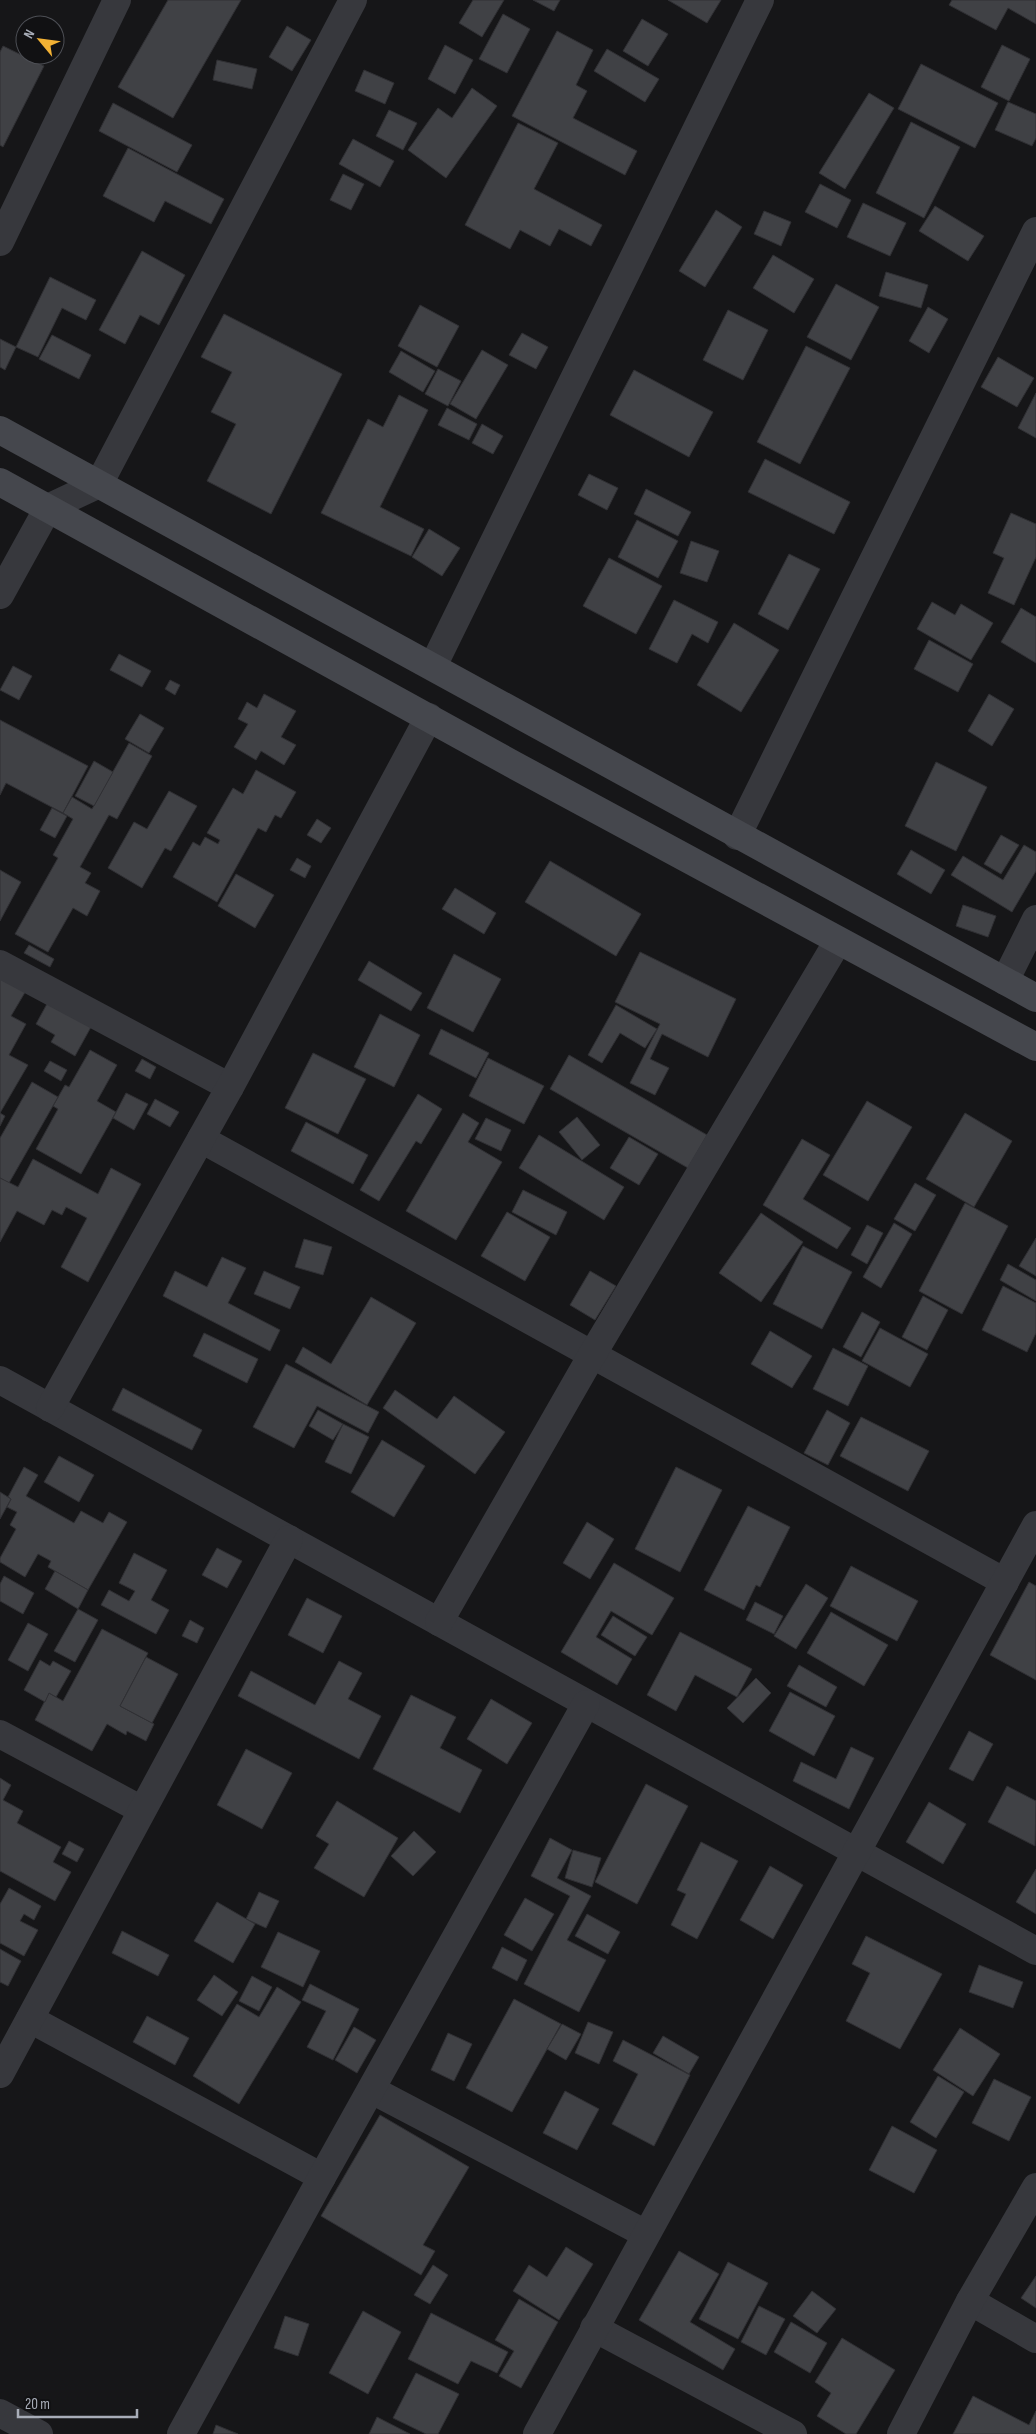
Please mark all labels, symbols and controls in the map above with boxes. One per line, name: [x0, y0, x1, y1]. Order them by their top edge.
north arrow: [15, 15, 65, 65]
text: N: [20, 27, 38, 41]
scale bar: [18, 2386, 136, 2418]
text: 20 m: [25, 2395, 50, 2414]

